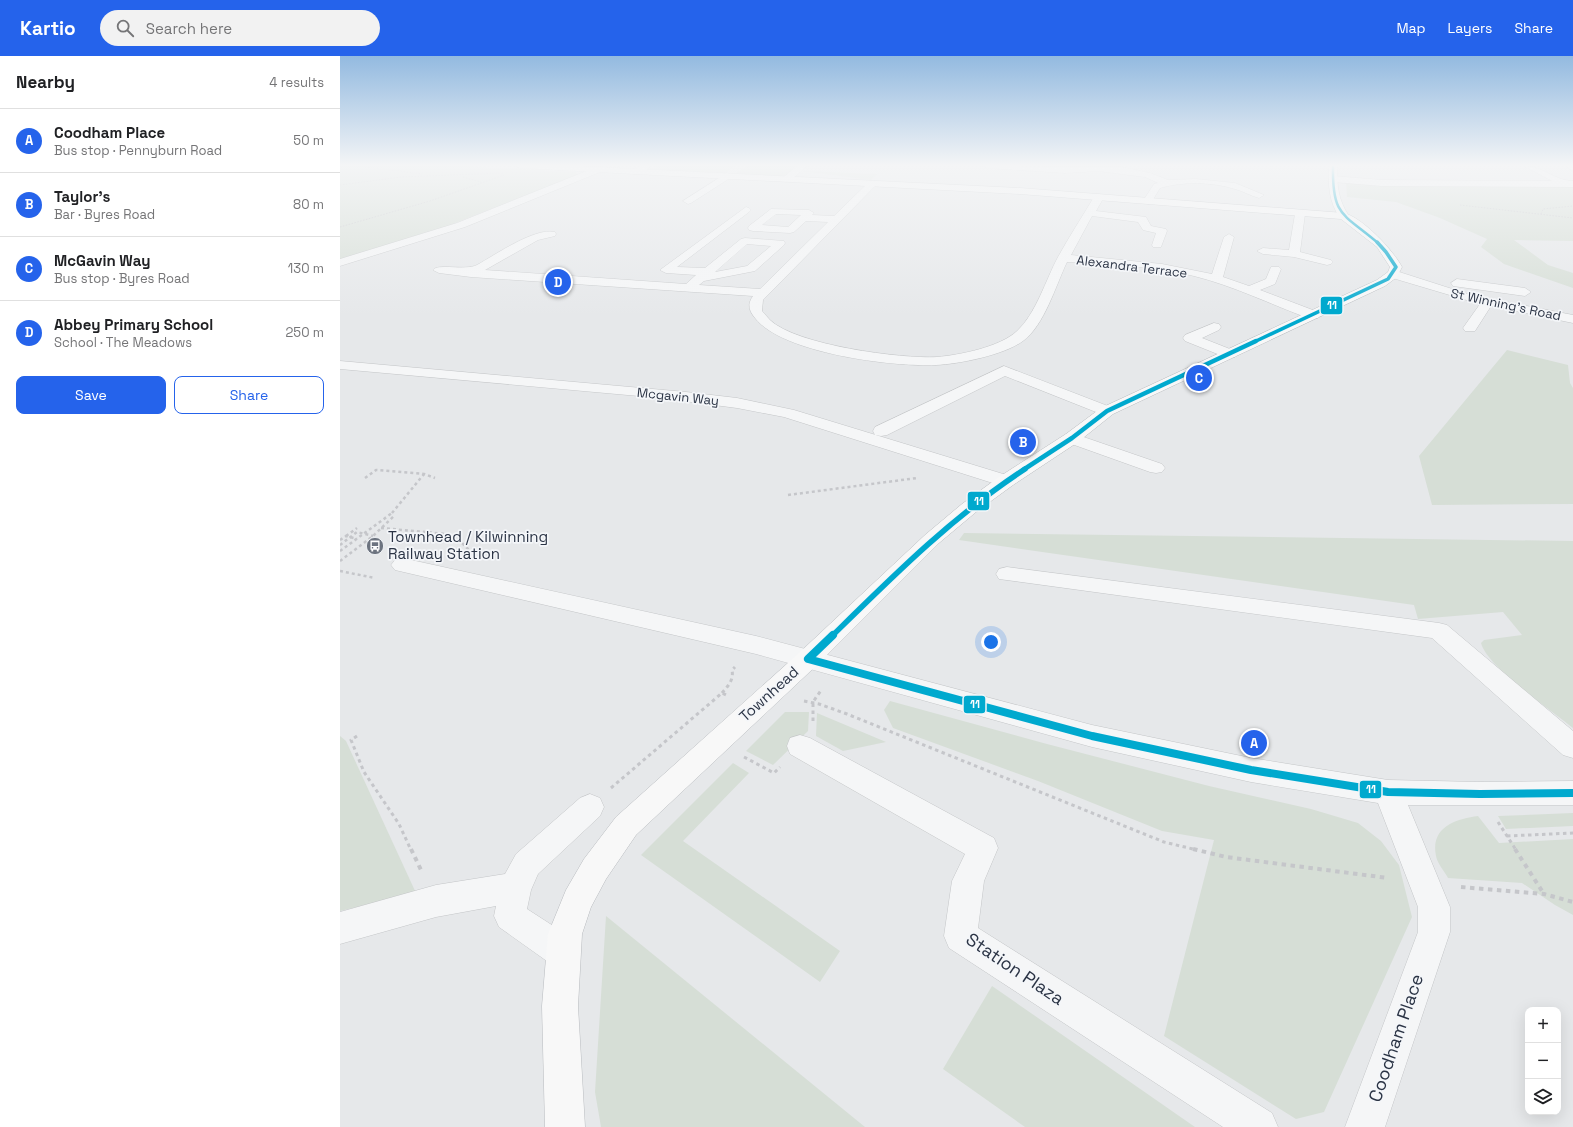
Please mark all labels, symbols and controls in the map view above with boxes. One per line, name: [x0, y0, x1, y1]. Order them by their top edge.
search box: [100, 10, 380, 46]
text: Kartio: [20, 16, 76, 41]
icon: search: [114, 17, 136, 39]
text: Search here: [146, 19, 232, 38]
text: Map: [1396, 19, 1426, 37]
text: Layers: [1448, 19, 1492, 37]
text: Share: [1514, 19, 1553, 37]
text: Nearby: [16, 71, 75, 93]
text: 4 results: [269, 74, 324, 91]
text: Coodham Place: [54, 123, 165, 142]
text: A: [25, 132, 33, 149]
text: 50 m: [293, 132, 324, 149]
text: Bus stop · Pennyburn Road: [54, 142, 222, 159]
text: Taylor's: [54, 187, 110, 206]
text: B: [25, 196, 33, 213]
text: 80 m: [293, 196, 324, 213]
text: Bar · Byres Road: [54, 206, 155, 223]
text: McGavin Way: [54, 251, 150, 270]
street label: Alexandra Terrace: [1076, 251, 1188, 282]
text: C: [25, 260, 33, 277]
text: 130 m: [288, 260, 324, 277]
pin: D: [545, 267, 571, 297]
text: Bus stop · Byres Road: [54, 270, 190, 287]
street label: St Winning's Road: [1449, 284, 1563, 324]
line badge: 11: [1320, 296, 1343, 315]
text: 11: [1327, 298, 1337, 312]
text: Abbey Primary School: [54, 315, 213, 334]
text: D: [25, 324, 33, 341]
text: 250 m: [286, 324, 324, 341]
text: School · The Meadows: [54, 334, 192, 351]
pin: C: [1186, 363, 1212, 393]
button: Save: [16, 376, 166, 414]
button: Share: [174, 376, 324, 414]
street label: Mcgavin Way: [636, 384, 720, 409]
pin: B: [1010, 427, 1036, 457]
line badge: 11: [967, 491, 990, 511]
text: 11: [974, 494, 984, 508]
place label: Townhead / Kilwinning Railway Station: [388, 527, 548, 563]
bus stop icon: Townhead / Kilwinning Railway Station: [365, 536, 385, 556]
your location: [981, 632, 1001, 652]
street label: Townhead: [735, 662, 802, 725]
line badge: 11: [963, 695, 986, 714]
text: 11: [970, 697, 980, 711]
pin: A: [1241, 728, 1267, 758]
line badge: 11: [1359, 780, 1382, 799]
text: 11: [1366, 782, 1376, 796]
street label: Station Plaza: [962, 927, 1069, 1010]
street label: Coodham Place: [1363, 971, 1428, 1105]
map controls: [1525, 1007, 1561, 1115]
button: +: [1525, 1007, 1561, 1043]
button: −: [1525, 1043, 1561, 1079]
button: layers: [1525, 1079, 1561, 1115]

